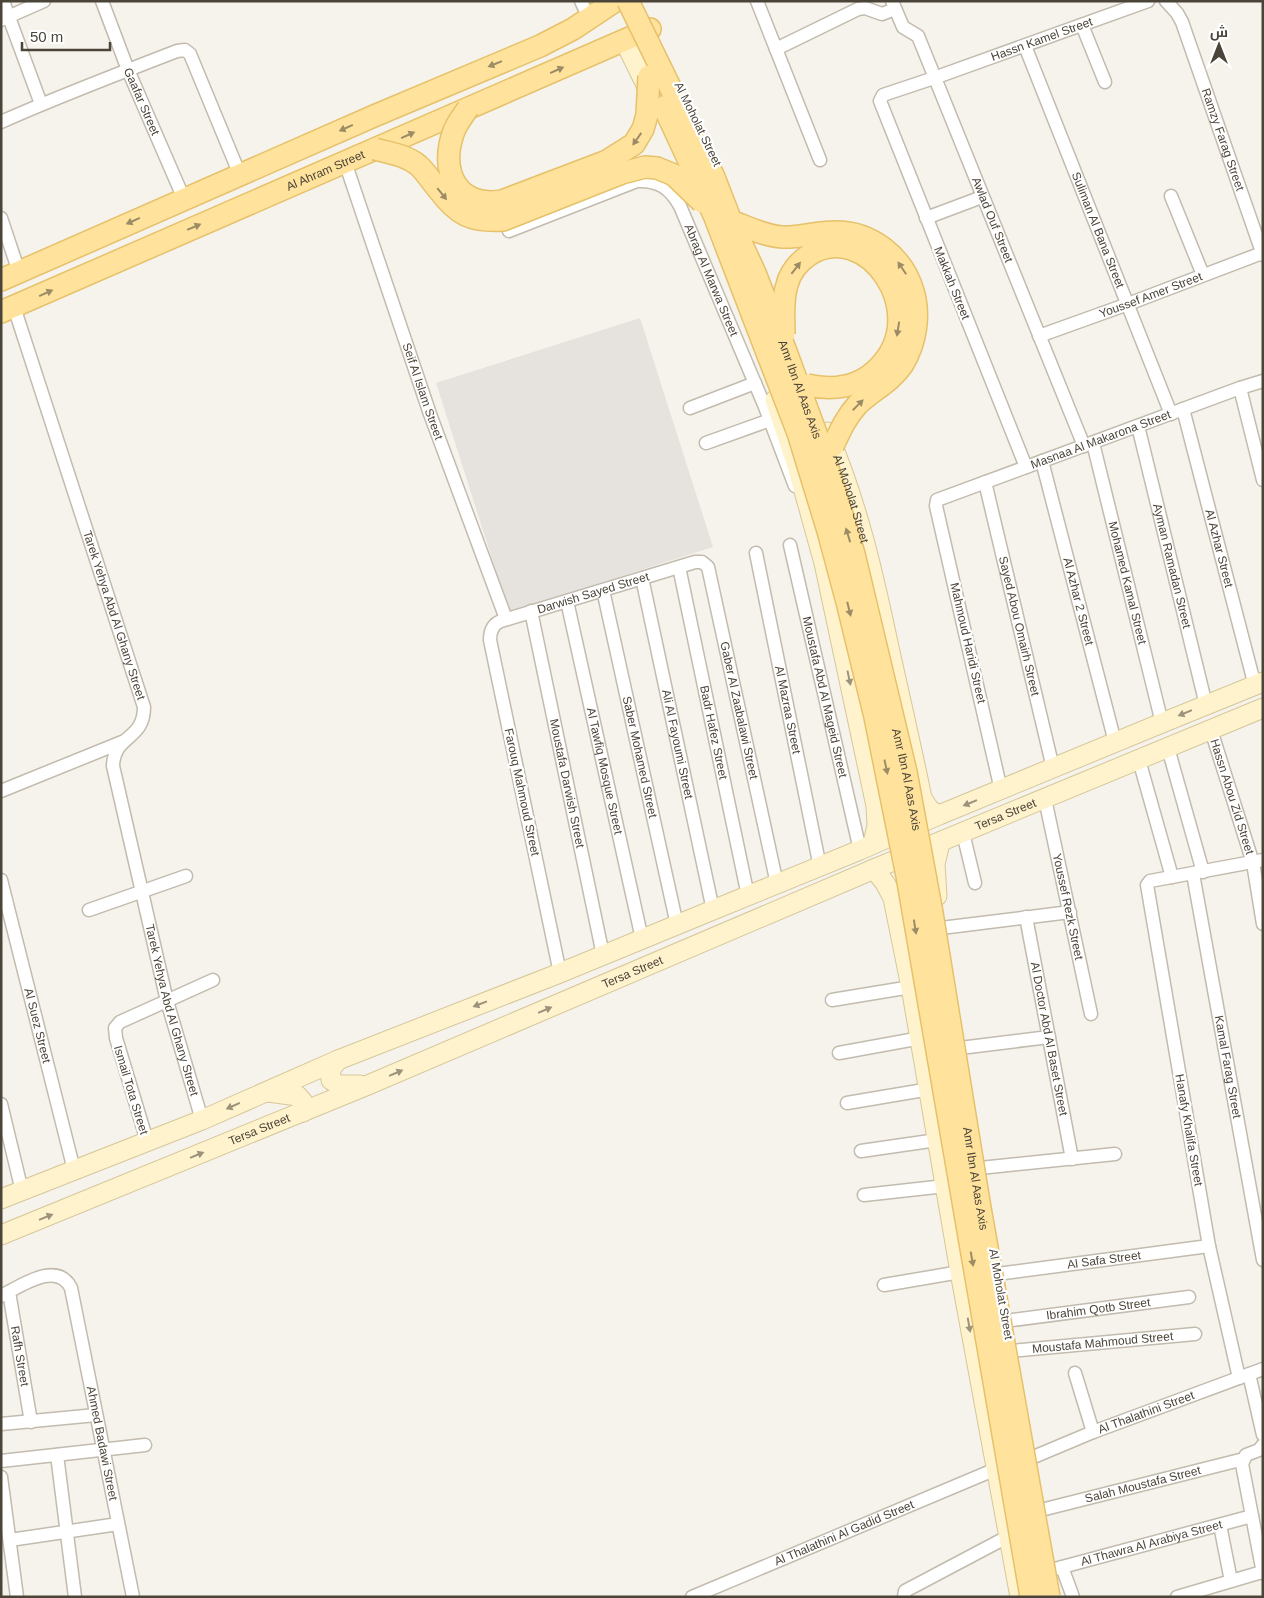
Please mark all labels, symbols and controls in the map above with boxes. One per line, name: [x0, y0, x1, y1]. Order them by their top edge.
street label: Hassn Kamel Street: [989, 14, 1095, 64]
scale bar: [22, 20, 110, 52]
north arrow: [1194, 20, 1244, 70]
text: ش: [1210, 24, 1228, 41]
text: 50 m: [30, 28, 63, 45]
one-way arrow: [488, 61, 502, 69]
one-way arrow: [550, 65, 564, 73]
street label: Gaafar Street: [121, 66, 163, 138]
street label: Al Moholat Street: [672, 80, 725, 169]
street label: Ramzy Farag Street: [1199, 86, 1247, 193]
one-way arrow: [339, 125, 353, 133]
one-way arrow: [401, 130, 415, 138]
one-way arrow: [632, 132, 642, 146]
street label: Al Ahram Street: [284, 147, 367, 194]
street label: Suliman Al Bana Street: [1069, 170, 1128, 291]
street label: Awlad Ouf Street: [969, 175, 1016, 265]
one-way arrow: [436, 187, 447, 200]
one-way arrow: [126, 218, 140, 226]
street label: Abrag Al Marwa Street: [681, 222, 741, 339]
one-way arrow: [187, 223, 202, 231]
street label: Makkah Street: [931, 245, 973, 322]
one-way arrow: [791, 261, 801, 275]
one-way arrow: [897, 262, 907, 275]
street label: Youssef Amer Street: [1097, 269, 1205, 321]
one-way arrow: [39, 288, 53, 296]
one-way arrow: [894, 321, 902, 337]
street label: Amr Ibn Al Aas Axis: [775, 338, 824, 441]
street label: Seif Al Islam Street: [399, 341, 446, 442]
one-way arrow: [852, 400, 864, 412]
street label: Masnaa Al Makarona Street: [1029, 407, 1173, 472]
street label: Al Moholat Street: [830, 453, 872, 545]
street label: Ayman Ramadan Street: [1150, 502, 1194, 630]
street label: Al Azhar Street: [1202, 508, 1236, 590]
street label: Mohamed Kamal Street: [1106, 520, 1150, 646]
one-way arrow: [843, 527, 851, 542]
street label: Tarek Yehya Abd Al Ghany Street: [80, 529, 148, 702]
street label: Sayed Abou Omairh Street: [996, 555, 1043, 698]
street label: Al Azhar 2 Street: [1060, 556, 1097, 647]
street label: Darwish Sayed Street: [535, 569, 651, 617]
street label: Mahmoud Haridi Street: [947, 581, 989, 705]
one-way arrow: [845, 601, 853, 616]
street label: Moustafa Abd Al Mageid Street: [800, 615, 850, 780]
street label: Gaber Al Zaabalawi Street: [717, 640, 761, 781]
street label: Al Mazraa Street: [772, 665, 804, 756]
one-way arrow: [845, 670, 853, 686]
street label: Badr Hafez Street: [697, 684, 730, 781]
street label: Ali Al Fayoumi Street: [659, 688, 696, 801]
street label: Saber Mohamed Street: [620, 695, 660, 820]
street label: Al Tawfiq Mosque Street: [584, 706, 626, 836]
one-way arrow: [1178, 710, 1192, 718]
street label: Moustafa Darwish Street: [547, 717, 588, 850]
street label: Farouq Mahmoud Street: [502, 727, 543, 858]
street label: Amr Ibn Al Aas Axis: [889, 727, 924, 832]
street label: Hassn Abou Zid Street: [1207, 737, 1257, 857]
one-way arrow: [882, 759, 890, 775]
street label: Tersa Street: [973, 795, 1039, 833]
one-way arrow: [963, 799, 977, 807]
street label: Youssef Rezk Street: [1050, 852, 1086, 962]
one-way arrow: [912, 919, 920, 935]
street label: Tarek Yehya Abd Al Ghany Street: [143, 923, 202, 1098]
street label: Tersa Street: [600, 953, 666, 991]
street label: Al Doctor Abd Al Baset Street: [1028, 961, 1071, 1118]
street label: Al Suez Street: [21, 986, 54, 1065]
one-way arrow: [472, 1000, 487, 1008]
one-way arrow: [538, 1006, 553, 1014]
street label: Kamal Farag Street: [1212, 1014, 1244, 1120]
street label: Ismail Tota Street: [111, 1044, 151, 1137]
one-way arrow: [389, 1069, 403, 1077]
street label: Hanafy Khalifa Street: [1172, 1073, 1206, 1188]
one-way arrow: [226, 1102, 240, 1110]
street label: Tersa Street: [227, 1110, 293, 1148]
street label: Amr Ibn Al Aas Axis: [960, 1126, 991, 1231]
one-way arrow: [190, 1151, 205, 1159]
one-way arrow: [39, 1212, 53, 1220]
street label: Al Moholat Street: [986, 1247, 1016, 1341]
street label: Al Safa Street: [1066, 1248, 1142, 1272]
one-way arrow: [969, 1252, 977, 1268]
street label: Ibrahim Qotb Street: [1045, 1295, 1152, 1323]
one-way arrow: [966, 1317, 974, 1333]
street label: Rafh Street: [8, 1325, 32, 1388]
street label: Moustafa Mahmoud Street: [1031, 1329, 1174, 1356]
street label: Ahmed Badawi Street: [84, 1385, 121, 1502]
street label: Al Thalathini Street: [1096, 1388, 1197, 1436]
street label: Salah Moustafa Street: [1083, 1463, 1203, 1506]
street label: Al Thalathini Al Gadid Street: [772, 1497, 917, 1569]
street label: Al Thawra Al Arabiya Street: [1079, 1517, 1224, 1569]

